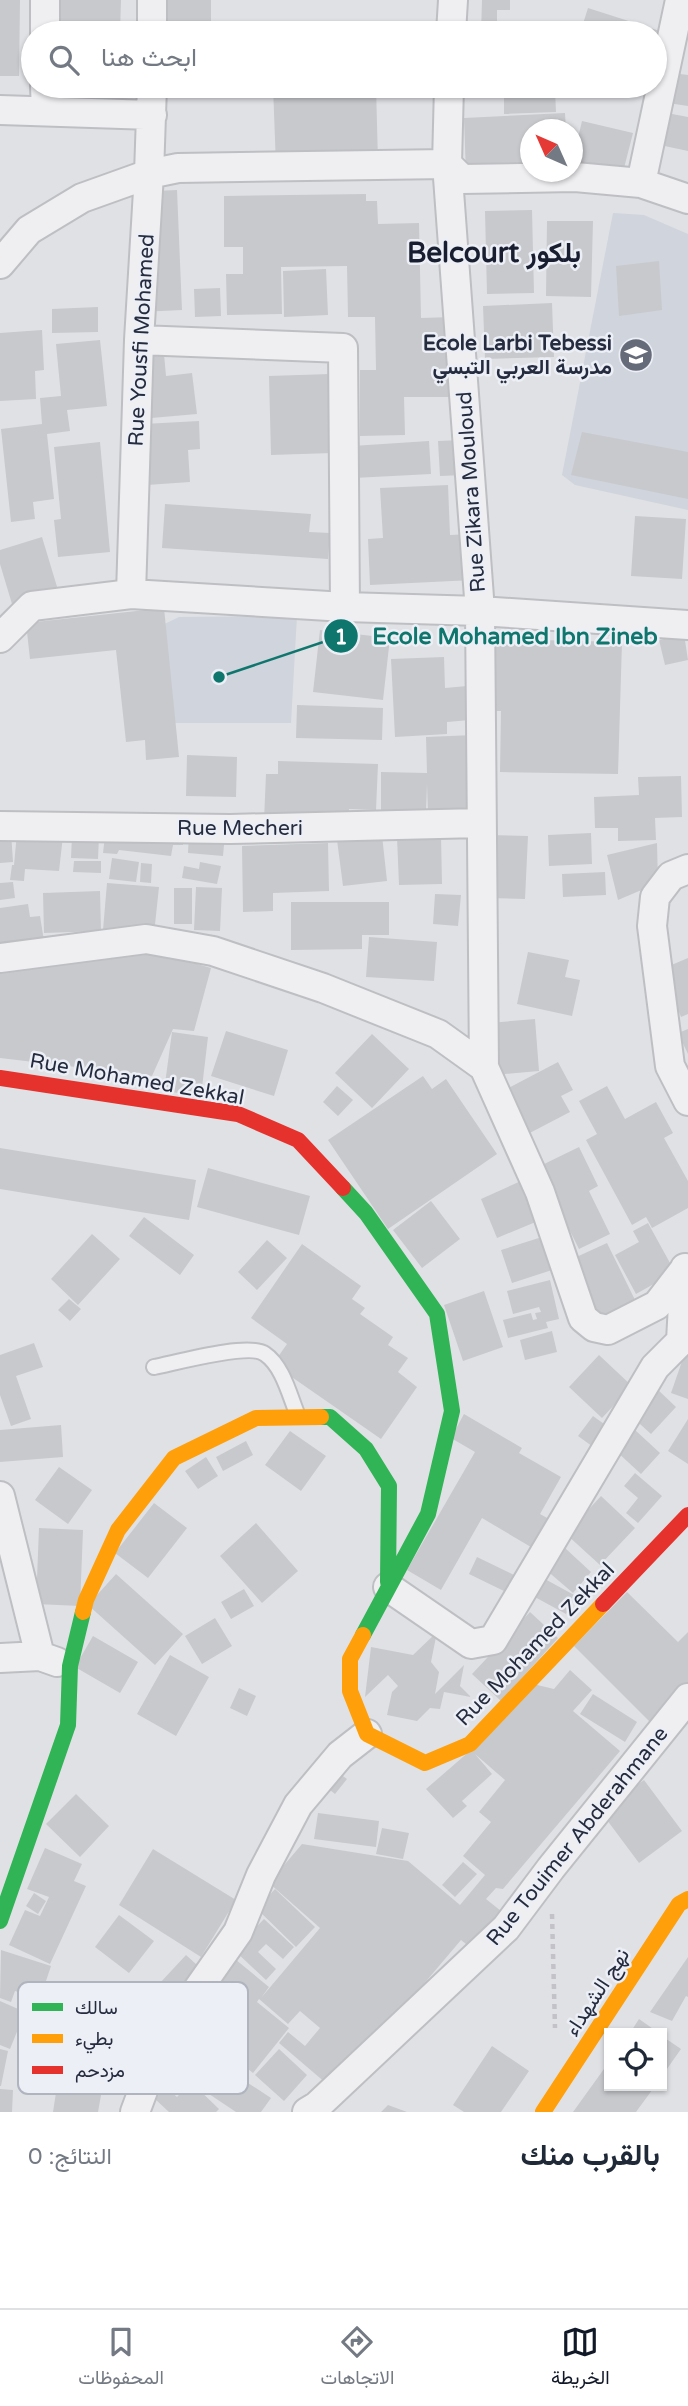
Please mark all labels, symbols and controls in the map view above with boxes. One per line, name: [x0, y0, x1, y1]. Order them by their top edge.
search box: [21, 21, 667, 98]
icon: search: [45, 41, 83, 79]
text: ابحث هنا: [101, 42, 197, 73]
north arrow: [520, 119, 583, 182]
street label: Rue Yousfi Mohamed: [123, 233, 160, 447]
district label: Belcourt بلكور: [407, 236, 581, 270]
place label: Ecole Larbi Tebessi مدرسة العربي التبسي: [423, 331, 612, 384]
school or university icon: Ecole Larbi Tebessi مدرسة العربي التبسي: [617, 336, 655, 374]
street label: Rue Zikara Mouloud: [452, 391, 491, 593]
callout: Ecole Mohamed Ibn Zineb: [323, 614, 672, 658]
text: Ecole Mohamed Ibn Zineb: [372, 623, 658, 651]
text: 1: [334, 625, 348, 650]
street label: Rue Mecheri: [177, 816, 303, 841]
street label: Rue Mohamed Zekkal: [28, 1048, 246, 1111]
street label: Rue Mohamed Zekkal: [451, 1558, 620, 1731]
street label: Rue Touimer Abderahmane: [481, 1722, 673, 1951]
street label: نهج الشهداء: [560, 1944, 636, 2042]
legend: [18, 1982, 248, 2094]
text: سالك: [75, 1997, 118, 2019]
text: بطيء: [75, 2028, 113, 2054]
map controls: [604, 2028, 667, 2091]
button: locate: [604, 2028, 667, 2091]
text: مزدحم: [75, 2060, 125, 2083]
text: بالقرب منك: [520, 2137, 660, 2174]
text: النتائج: 0: [28, 2143, 112, 2171]
tab: المحفوظات: [78, 2323, 164, 2394]
tab: الاتجاهات: [321, 2323, 394, 2394]
tab: الخريطة: [551, 2323, 610, 2394]

